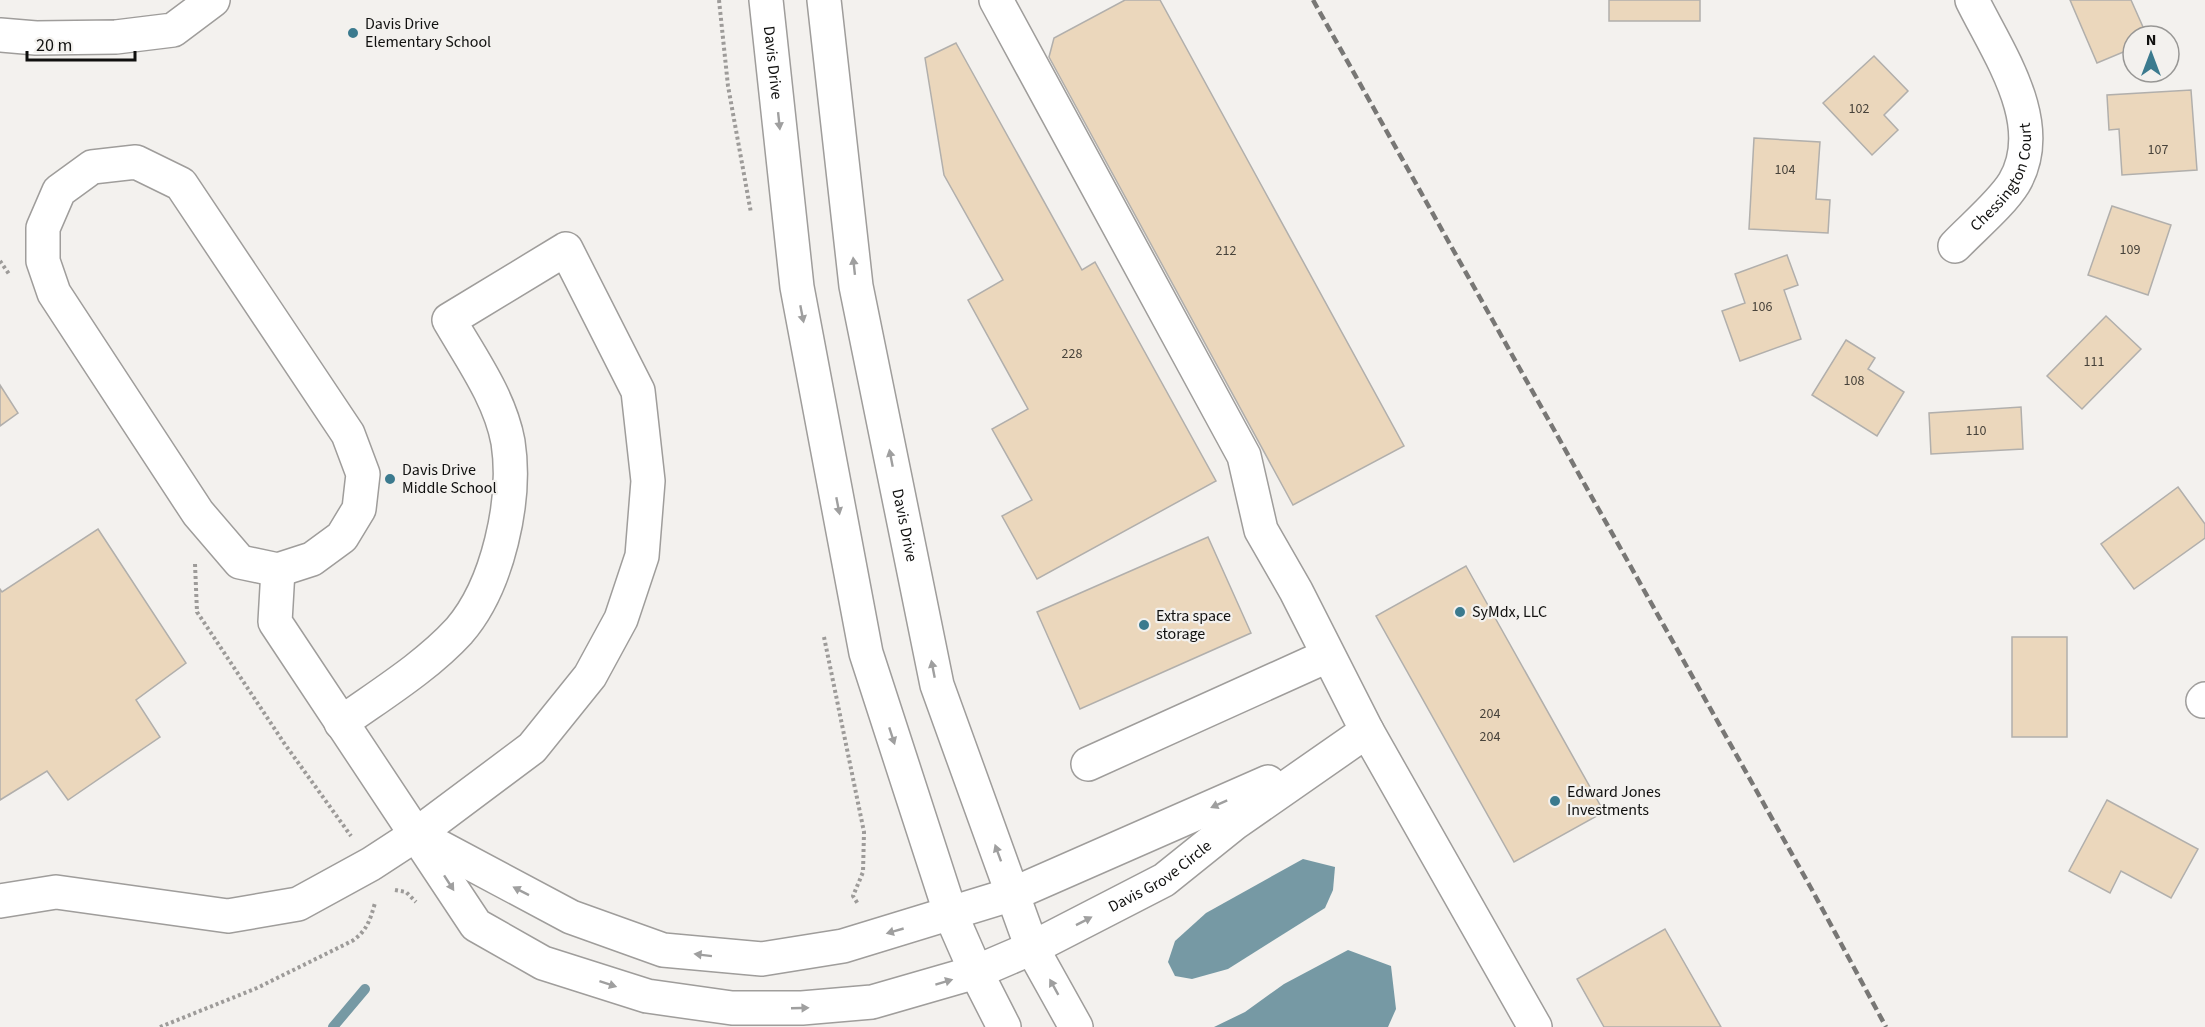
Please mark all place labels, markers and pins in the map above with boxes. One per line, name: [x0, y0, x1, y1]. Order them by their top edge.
place label: Davis Drive Elementary School: [365, 13, 491, 53]
marker: Davis Drive Elementary School: [346, 26, 360, 40]
place label: Davis Drive Middle School: [402, 459, 497, 499]
marker: Davis Drive Middle School: [383, 472, 397, 486]
place label: SyMdx, LLC: [1472, 601, 1547, 623]
place label: Extra space storage: [1156, 605, 1231, 645]
marker: SyMdx, LLC: [1453, 605, 1467, 619]
marker: Extra space storage: [1137, 618, 1151, 632]
place label: Edward Jones Investments: [1567, 781, 1661, 821]
marker: Edward Jones Investments: [1548, 794, 1562, 808]

